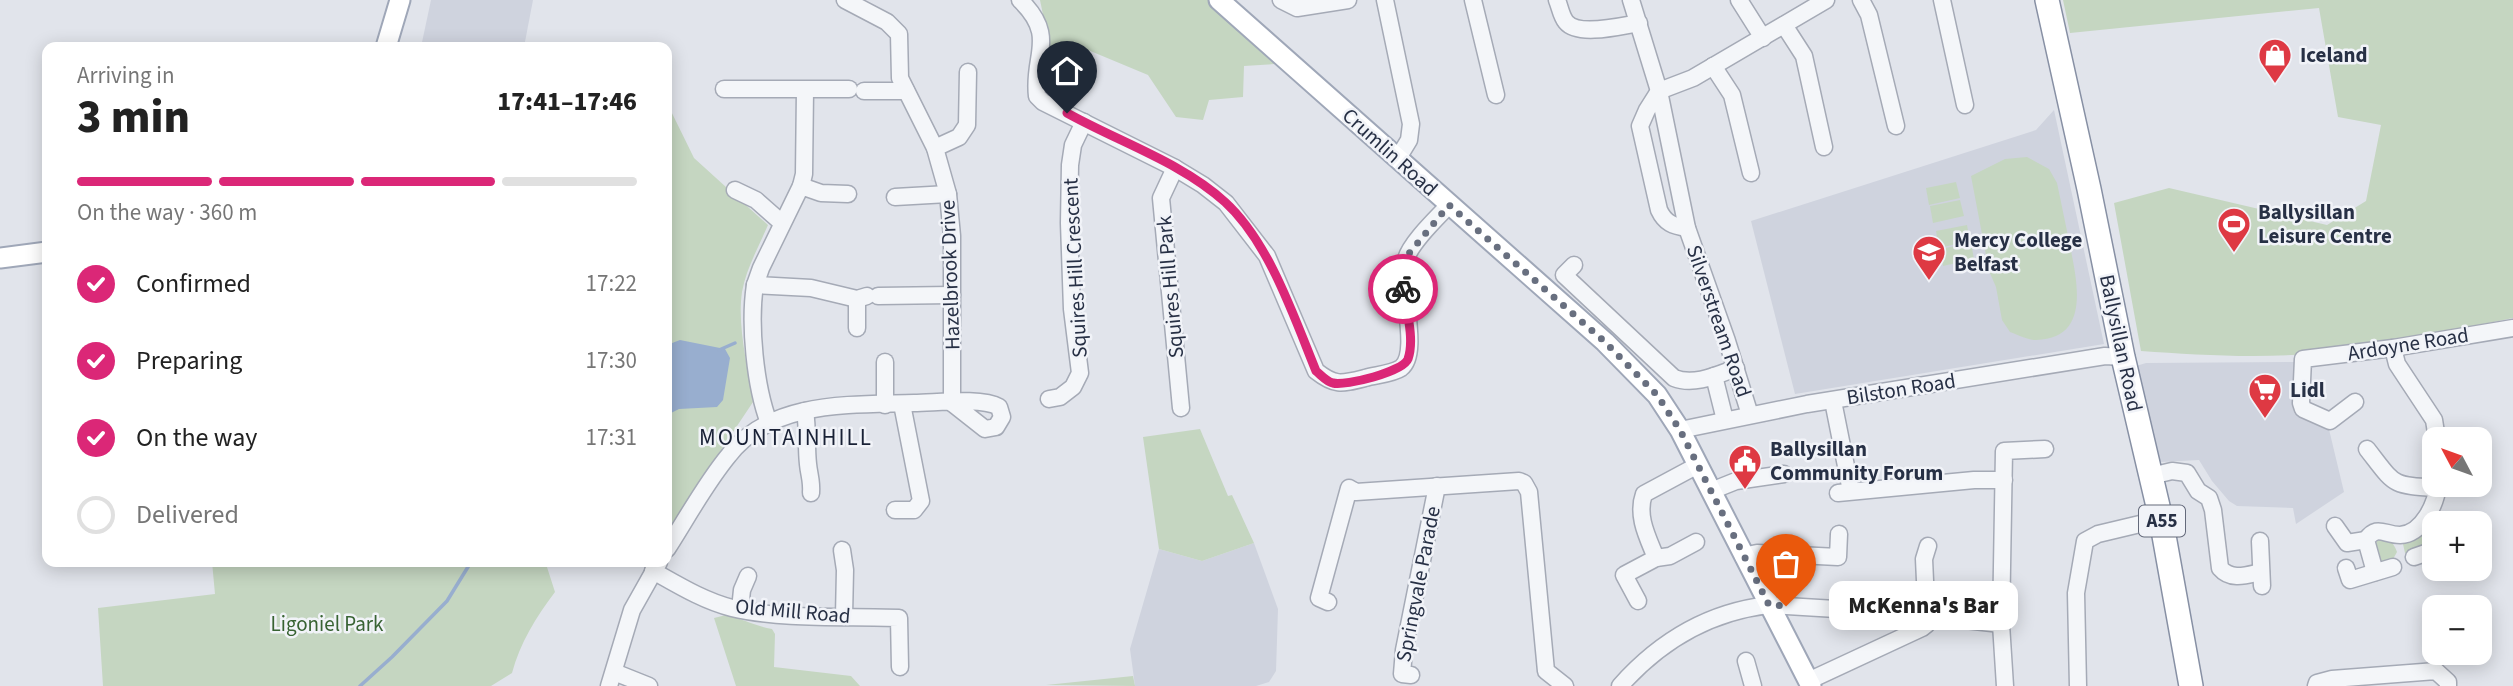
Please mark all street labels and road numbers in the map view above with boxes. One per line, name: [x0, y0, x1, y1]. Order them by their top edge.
street label: Crumlin Road: [1336, 101, 1444, 203]
street label: Squires Hill Crescent: [1055, 177, 1095, 359]
street label: Hazelbrook Drive: [932, 199, 968, 351]
street label: Squires Hill Park: [1149, 214, 1191, 360]
street label: Silverstream Road: [1679, 241, 1759, 401]
street label: Ballysillan Road: [2092, 272, 2150, 414]
street label: Ardoyne Road: [2345, 320, 2471, 368]
street label: Bilston Road: [1844, 366, 1958, 412]
street label: Springvale Parade: [1388, 503, 1448, 665]
road number: A55: [2139, 506, 2185, 536]
street label: Old Mill Road: [734, 591, 852, 631]

